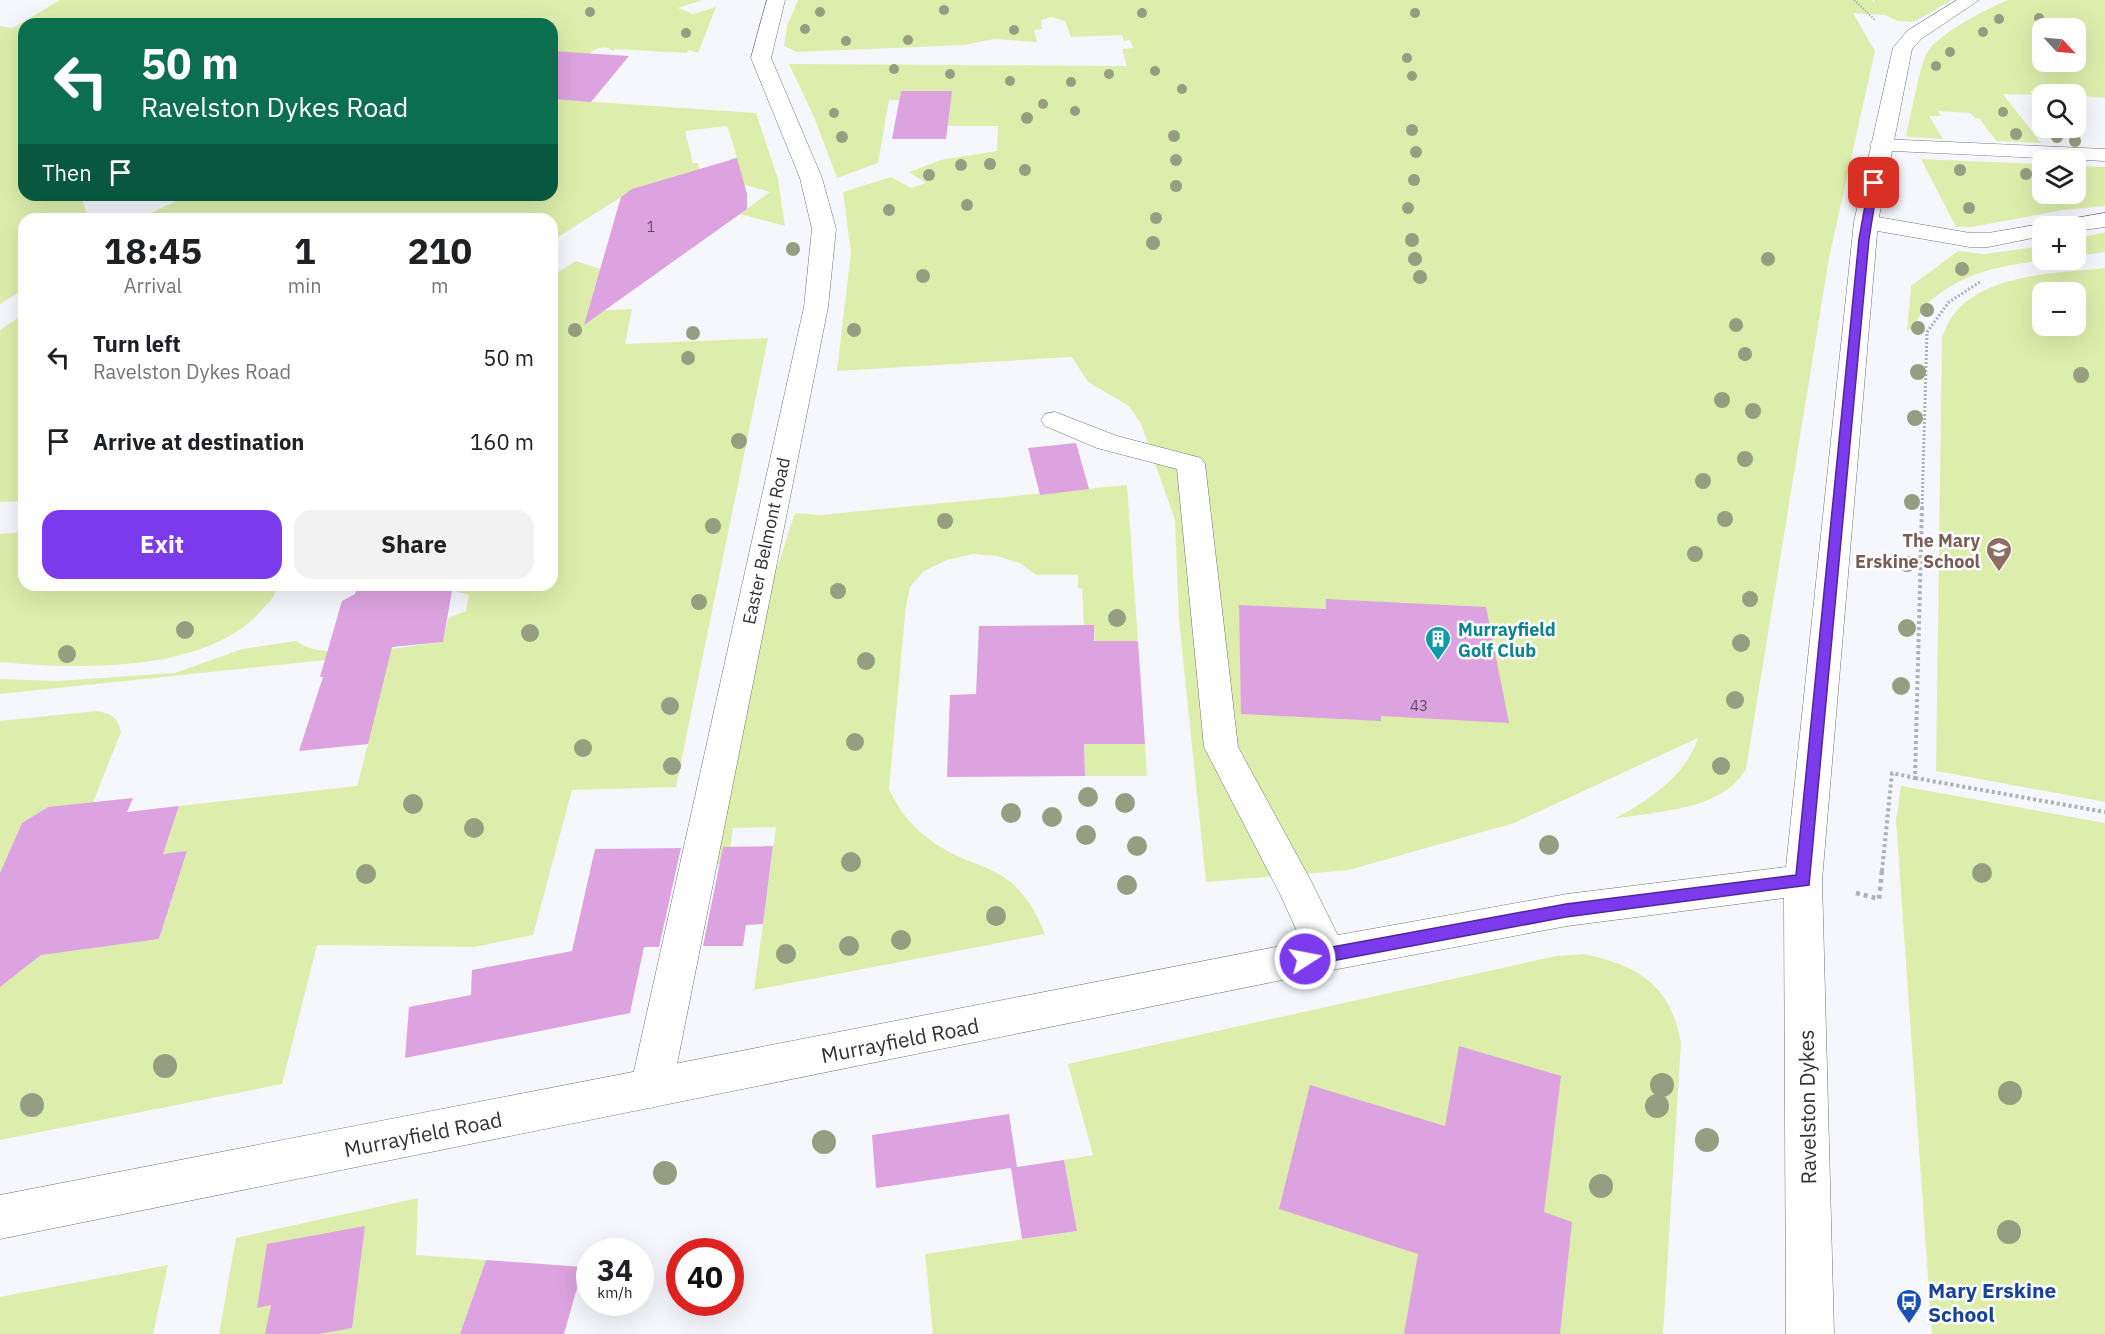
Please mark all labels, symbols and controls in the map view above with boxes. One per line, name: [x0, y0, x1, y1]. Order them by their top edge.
north arrow: [2032, 18, 2086, 72]
map controls: [2032, 18, 2086, 336]
text: 50 m: [141, 36, 239, 91]
icon: left: [42, 42, 120, 120]
button: search: [2032, 84, 2086, 138]
text: Ravelston Dykes Road: [141, 89, 408, 124]
button: layers: [2032, 150, 2086, 204]
icon: arrive: [104, 156, 137, 189]
pin: [1848, 157, 1899, 208]
text: Then: [42, 158, 92, 187]
icon: arrive: [1857, 166, 1890, 199]
button: +: [2032, 216, 2086, 270]
house number: 1: [647, 218, 655, 236]
text: 18:45: [104, 227, 202, 274]
text: 1: [294, 227, 316, 274]
text: 210: [407, 227, 472, 274]
text: Arrival: [124, 272, 182, 299]
text: min: [288, 272, 322, 299]
text: m: [431, 272, 449, 299]
button: −: [2032, 282, 2086, 336]
text: Turn left: [93, 329, 181, 358]
icon: left: [42, 341, 75, 374]
text: 50 m: [483, 343, 534, 372]
text: Ravelston Dykes Road: [93, 358, 291, 385]
icon: arrive: [42, 425, 75, 458]
text: Arrive at destination: [93, 427, 304, 456]
text: 160 m: [470, 427, 534, 456]
street label: Easter Belmont Road: [737, 455, 795, 627]
button: Exit: [42, 510, 282, 579]
button: Share: [294, 510, 534, 579]
place label: The Mary Erskine School: [1855, 529, 1981, 573]
school or university icon: The Mary Erskine School: [1984, 535, 2014, 573]
place label: Murrayfield Golf Club: [1458, 618, 1556, 662]
building icon: Murrayfield Golf Club: [1423, 624, 1453, 662]
house number: 43: [1410, 696, 1428, 715]
position arrow: [1273, 927, 1337, 991]
street label: Murrayfield Road: [819, 1011, 981, 1069]
street label: Ravelston Dykes: [1792, 1029, 1822, 1185]
street label: Murrayfield Road: [342, 1105, 504, 1163]
speed limit sign: 40: [666, 1238, 744, 1316]
text: 34: [597, 1250, 633, 1289]
place label: Mary Erskine School: [1928, 1276, 2056, 1328]
text: km/h: [597, 1283, 633, 1302]
bus stop icon: Mary Erskine School: [1894, 1287, 1924, 1325]

